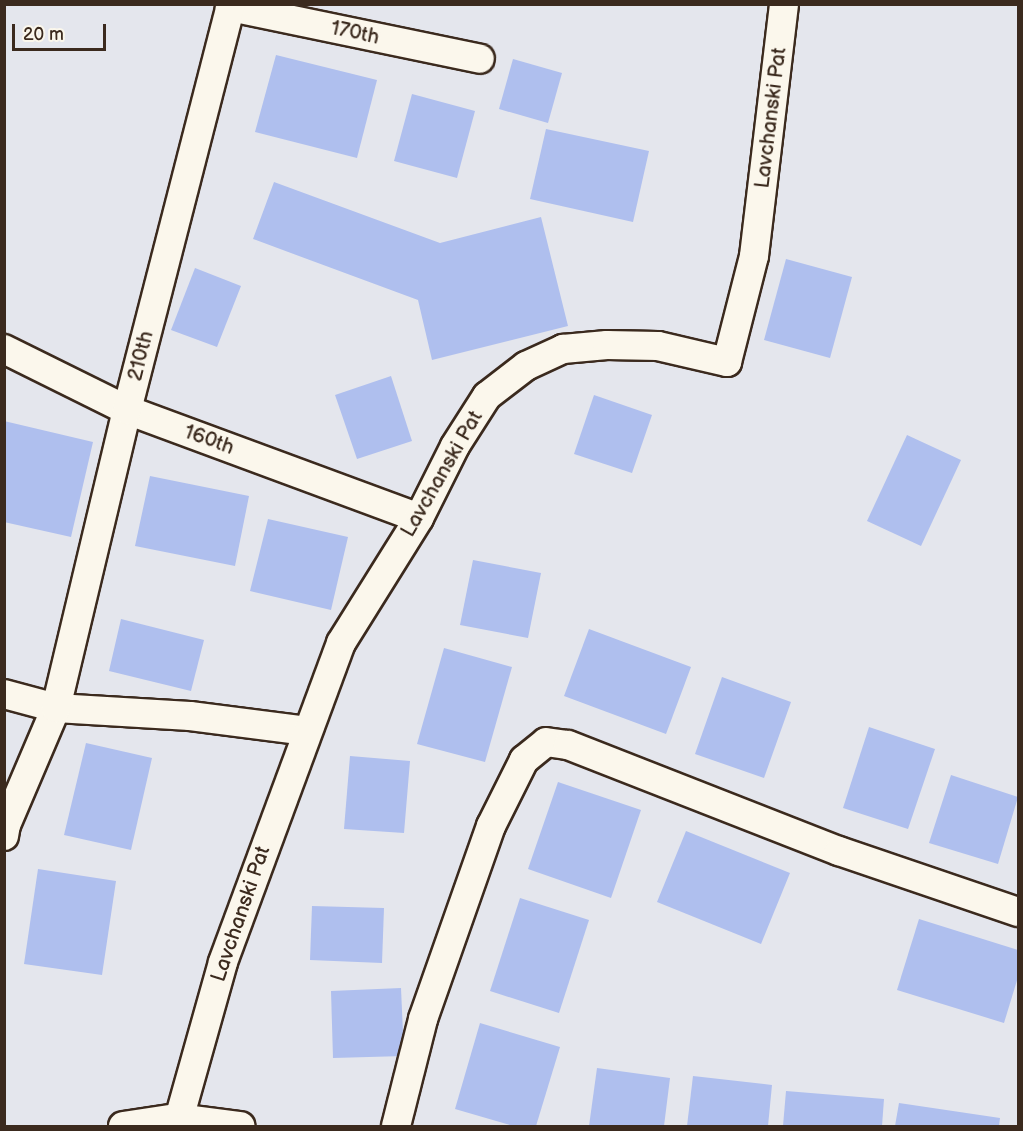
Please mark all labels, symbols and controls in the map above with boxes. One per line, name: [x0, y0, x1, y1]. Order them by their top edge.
scale bar: [15, 12, 110, 50]
street label: 170th: [328, 16, 382, 50]
text: 20 m: [23, 24, 64, 45]
street label: Lavchanski Pat: [750, 46, 792, 190]
street label: 210th: [123, 328, 159, 384]
street label: Lavchanski Pat: [396, 406, 488, 542]
street label: 160th: [181, 419, 237, 461]
street label: Lavchanski Pat: [206, 843, 276, 985]

